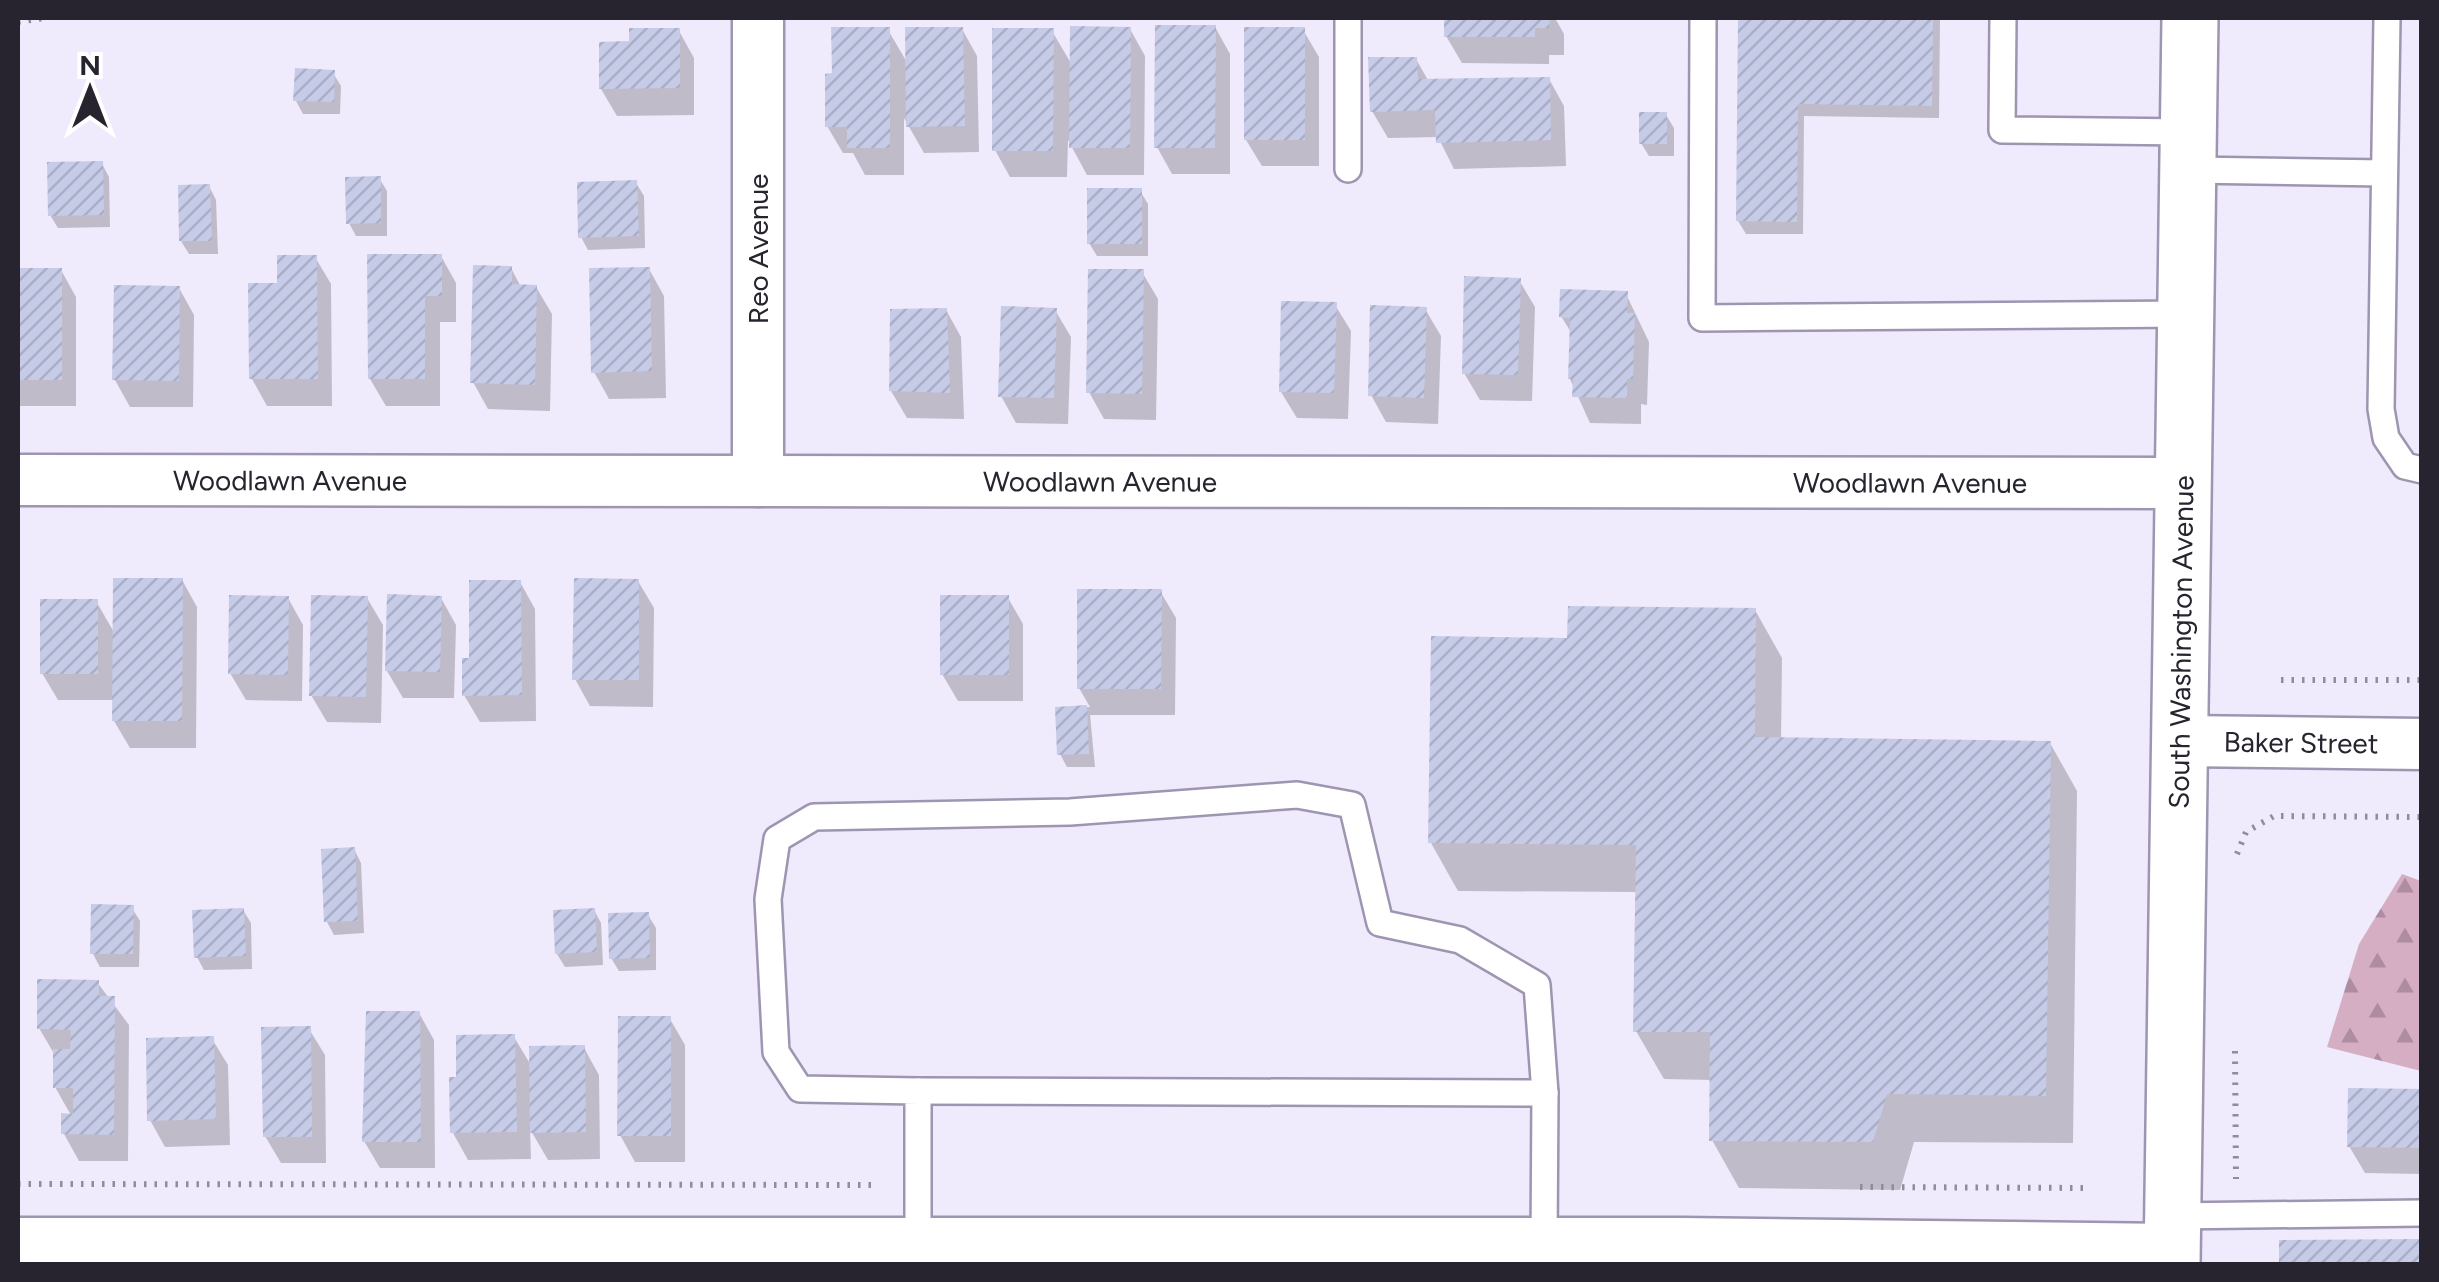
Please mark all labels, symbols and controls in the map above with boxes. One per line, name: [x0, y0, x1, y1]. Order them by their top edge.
north arrow: [40, 40, 140, 140]
text: N: [79, 48, 101, 82]
street label: Reo Avenue: [741, 174, 775, 324]
street label: Woodlawn Avenue: [173, 463, 407, 498]
street label: Woodlawn Avenue: [983, 464, 1217, 499]
street label: Woodlawn Avenue: [1793, 465, 2027, 500]
street label: South Washington Avenue: [2162, 475, 2200, 809]
street label: Baker Street: [2223, 725, 2379, 760]

